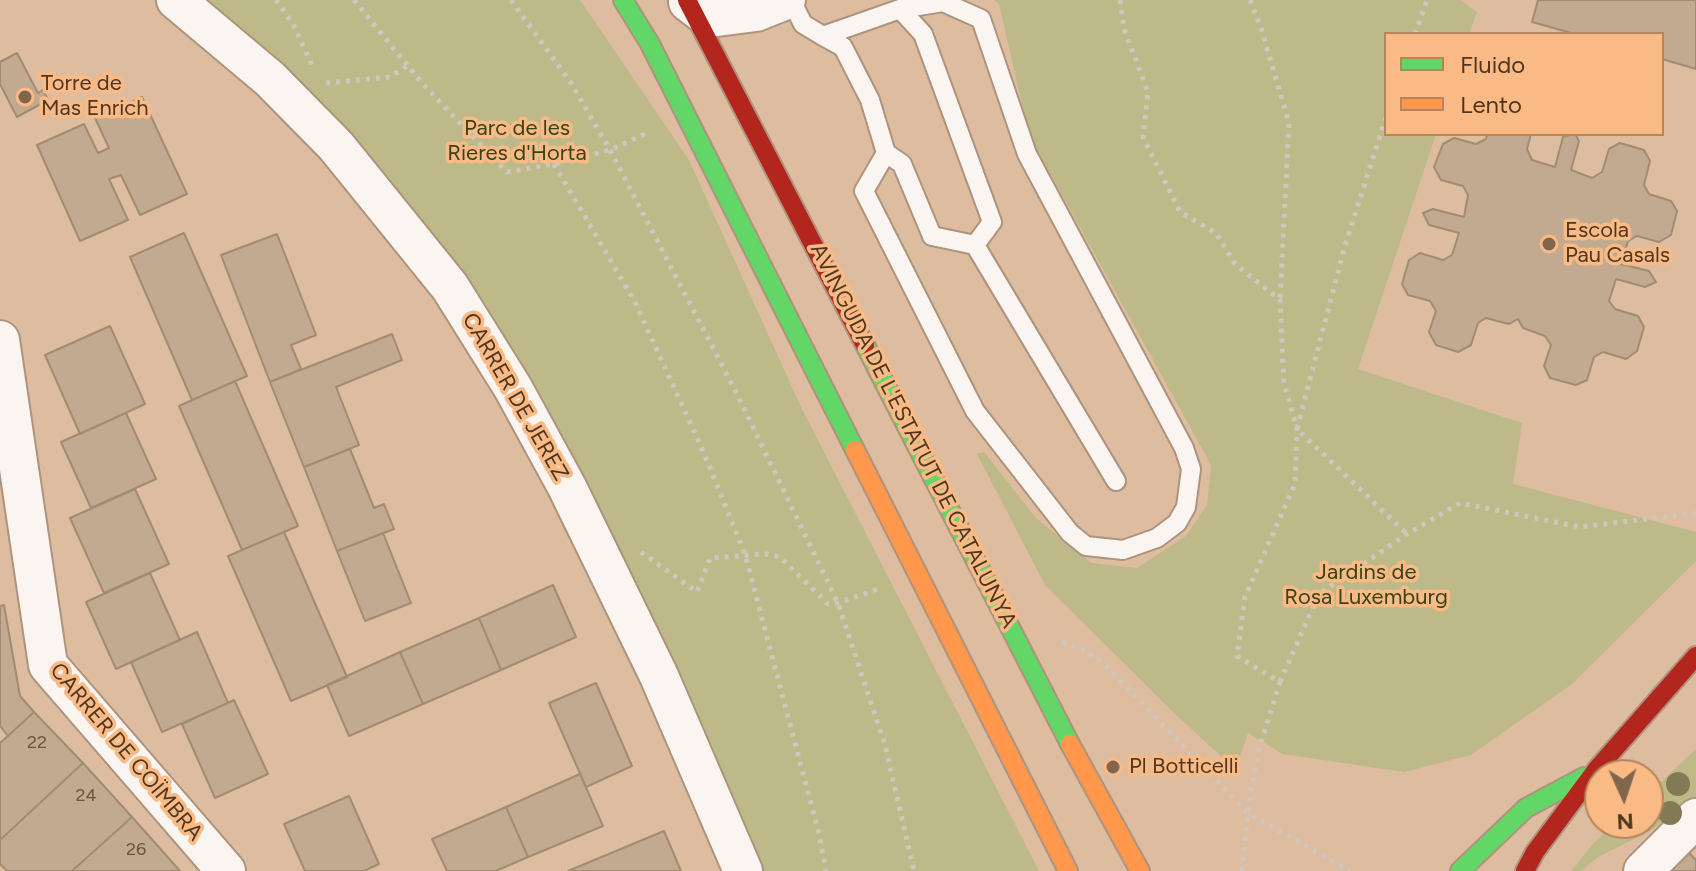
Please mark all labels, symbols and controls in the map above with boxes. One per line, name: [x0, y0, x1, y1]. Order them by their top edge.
legend: [1384, 32, 1664, 136]
text: Fluido: [1460, 50, 1525, 79]
place label: Torre de Mas Enrich: [41, 71, 149, 122]
marker: Torre de Mas Enrich: [16, 88, 34, 106]
text: Lento: [1460, 90, 1522, 119]
park label: Parc de les Rieres d'Horta: [447, 116, 587, 168]
place label: Escola Pau Casals: [1565, 218, 1670, 270]
marker: Escola Pau Casals: [1540, 235, 1558, 253]
street label: AVINGUDA DE L'ESTATUT DE CATALUNYA: [804, 239, 1022, 633]
street label: CARRER DE JEREZ: [456, 308, 574, 486]
park label: Jardins de Rosa Luxemburg: [1284, 560, 1448, 612]
street label: CARRER DE COÏMBRA: [44, 658, 208, 846]
house number: 22: [27, 732, 47, 754]
place label: Pl Botticelli: [1129, 754, 1239, 780]
marker: Pl Botticelli: [1104, 758, 1122, 776]
north arrow: [1584, 759, 1664, 839]
house number: 24: [75, 785, 97, 807]
text: N: [1616, 808, 1634, 835]
house number: 26: [126, 839, 146, 861]

